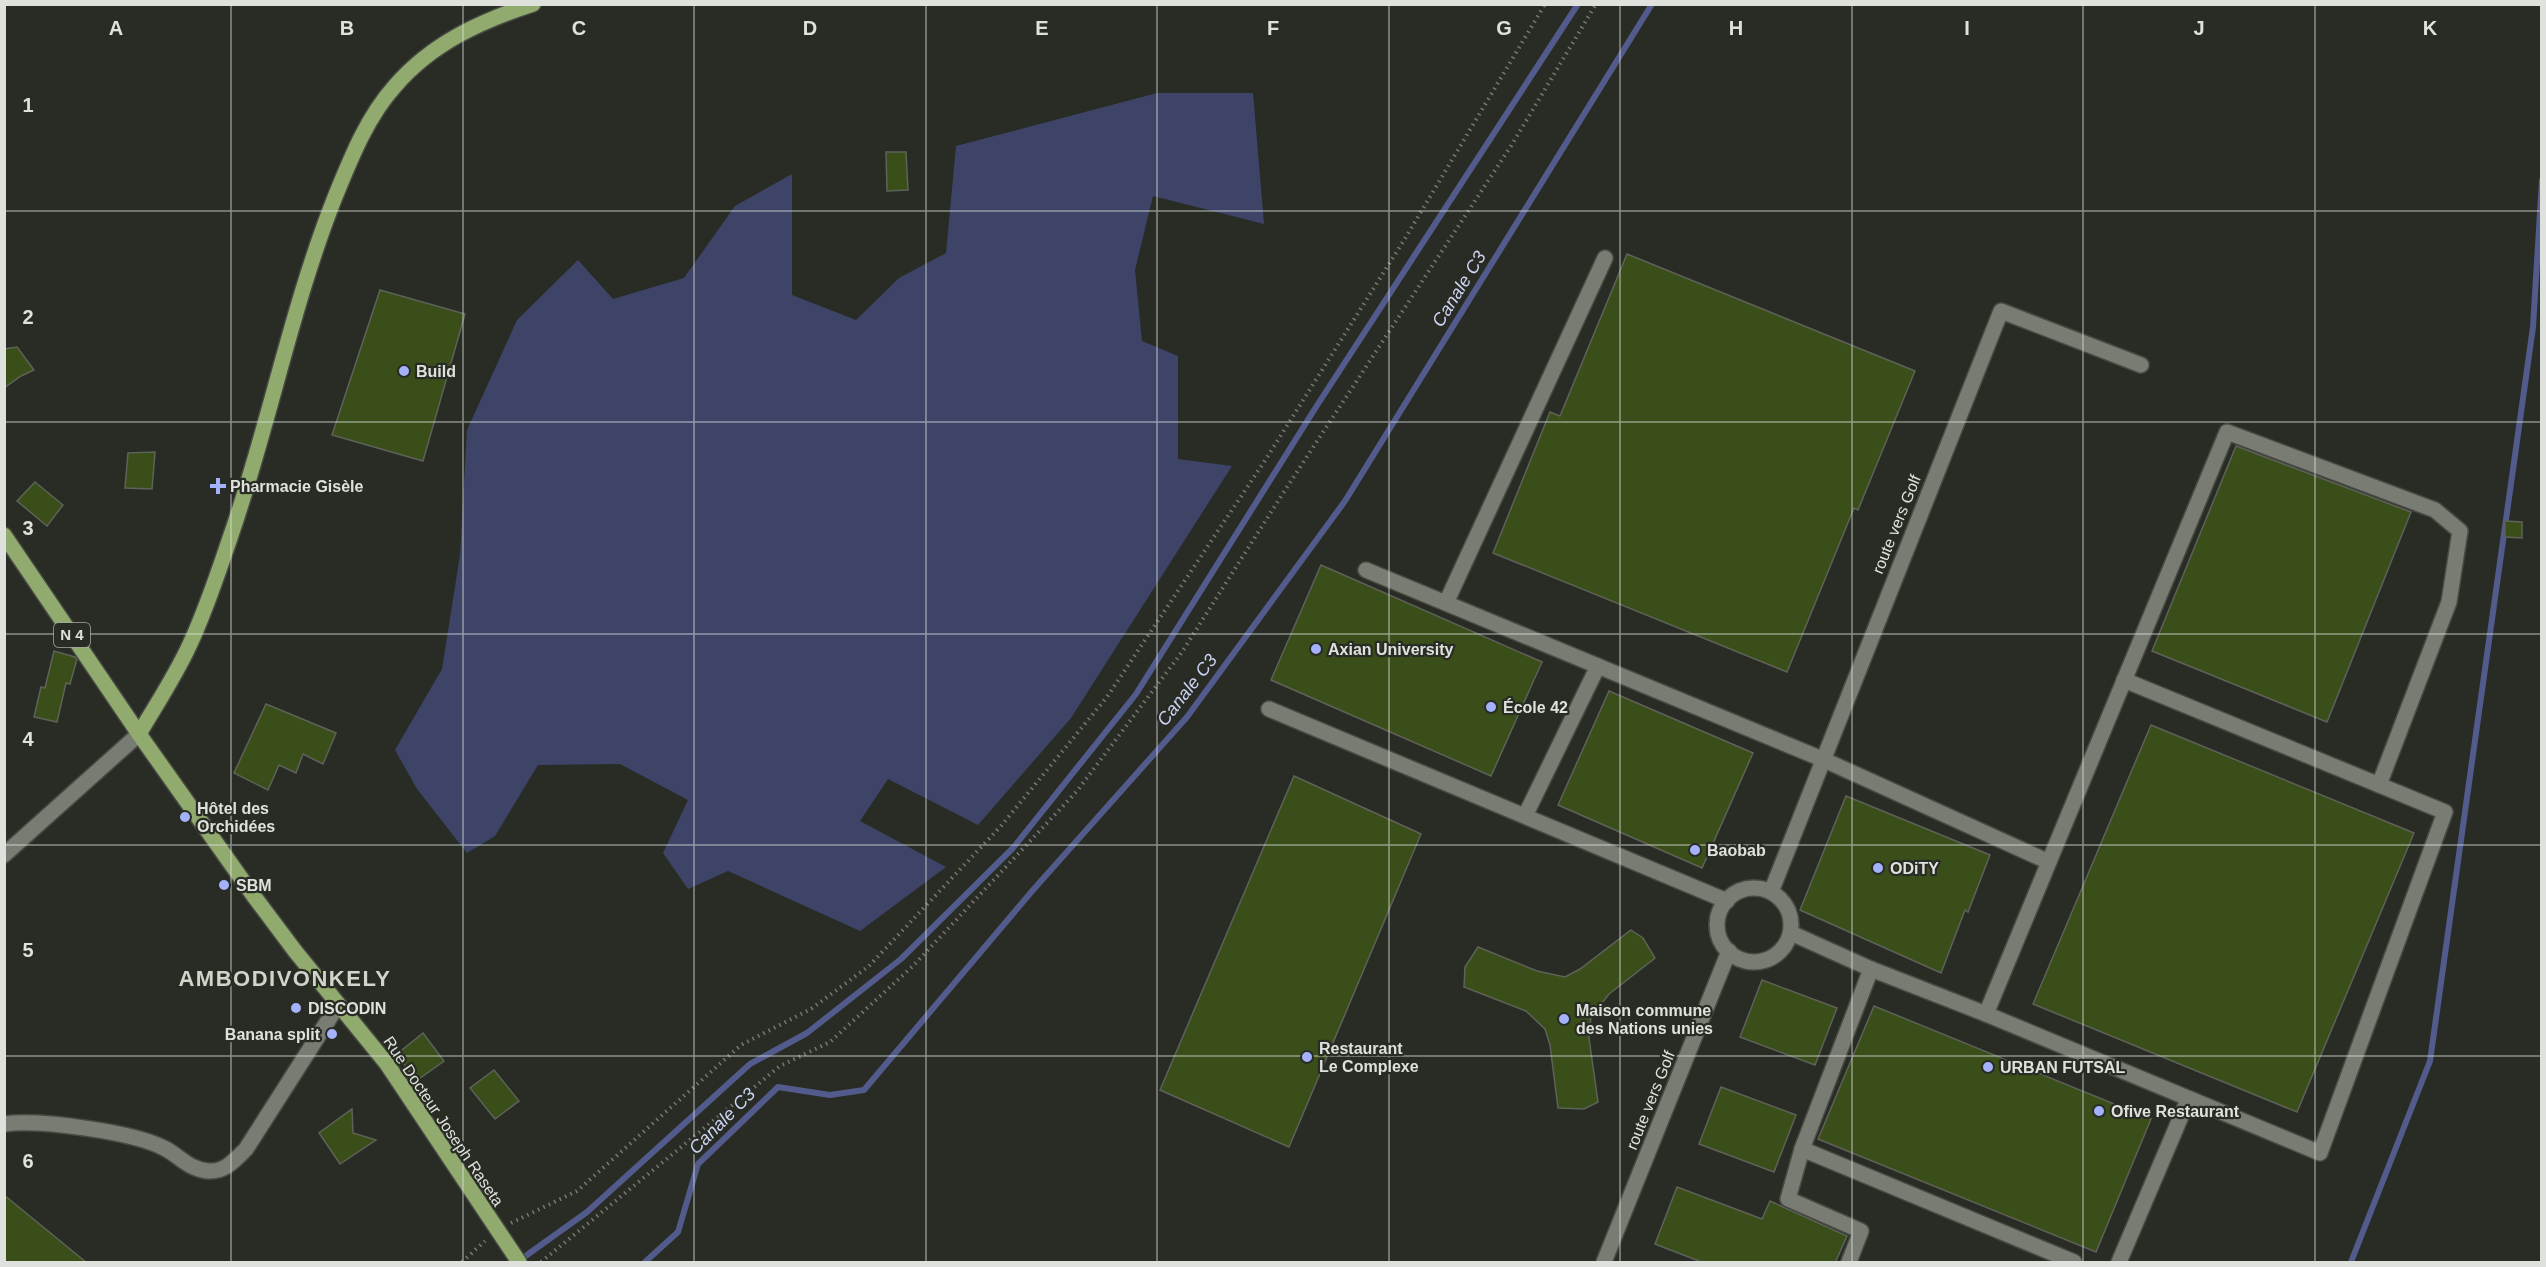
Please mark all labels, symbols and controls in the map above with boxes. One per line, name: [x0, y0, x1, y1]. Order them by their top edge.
text: A: [109, 17, 123, 39]
text: B: [340, 17, 354, 39]
text: C: [572, 17, 586, 39]
text: D: [803, 17, 817, 39]
text: E: [1035, 17, 1049, 39]
text: F: [1267, 17, 1279, 39]
text: G: [1496, 17, 1512, 39]
text: H: [1729, 17, 1743, 39]
text: I: [1964, 17, 1970, 39]
text: J: [2193, 17, 2205, 39]
text: K: [2423, 17, 2438, 39]
text: 1: [22, 94, 34, 116]
water label: Canale C3: [1428, 248, 1490, 330]
text: 2: [22, 306, 34, 328]
place label: Build: [416, 363, 456, 380]
marker: Build: [397, 364, 411, 378]
street label: route vers Golf: [1869, 472, 1924, 576]
place label: Pharmacie Gisèle: [230, 478, 364, 495]
marker: Pharmacie Gisèle: [211, 479, 225, 493]
text: 3: [22, 517, 34, 539]
road number: N 4: [54, 623, 90, 647]
place label: Axian University: [1328, 641, 1453, 658]
marker: Axian University: [1309, 642, 1323, 656]
water label: Canale C3: [1153, 650, 1221, 730]
place label: École 42: [1503, 698, 1568, 716]
marker: École 42: [1484, 700, 1498, 714]
text: 4: [22, 728, 34, 750]
place label: Hôtel des Orchidées: [197, 800, 275, 835]
marker: Hôtel des Orchidées: [178, 810, 192, 824]
place label: Baobab: [1707, 842, 1766, 859]
marker: Baobab: [1688, 843, 1702, 857]
place label: ODiTY: [1890, 860, 1939, 877]
marker: ODiTY: [1871, 861, 1885, 875]
place label: SBM: [236, 877, 272, 894]
marker: SBM: [217, 878, 231, 892]
text: 5: [22, 939, 34, 961]
district label: AMBODIVONKELY: [178, 966, 392, 991]
place label: DISCODIN: [308, 1000, 386, 1017]
marker: DISCODIN: [289, 1001, 303, 1015]
place label: Maison commune des Nations unies: [1576, 1002, 1713, 1037]
marker: Maison commune des Nations unies: [1557, 1012, 1571, 1026]
place label: Banana split: [225, 1026, 321, 1043]
marker: Banana split: [325, 1027, 339, 1041]
street label: Rue Docteur Joseph Raseta: [380, 1033, 507, 1209]
place label: Restaurant Le Complexe: [1319, 1040, 1419, 1075]
street label: route vers Golf: [1623, 1048, 1678, 1152]
marker: Restaurant Le Complexe: [1300, 1050, 1314, 1064]
place label: URBAN FUTSAL: [2000, 1059, 2126, 1076]
marker: URBAN FUTSAL: [1981, 1060, 1995, 1074]
water label: Canale C3: [685, 1084, 759, 1158]
place label: Ofive Restaurant: [2111, 1103, 2240, 1120]
marker: Ofive Restaurant: [2092, 1104, 2106, 1118]
text: 6: [22, 1150, 34, 1172]

